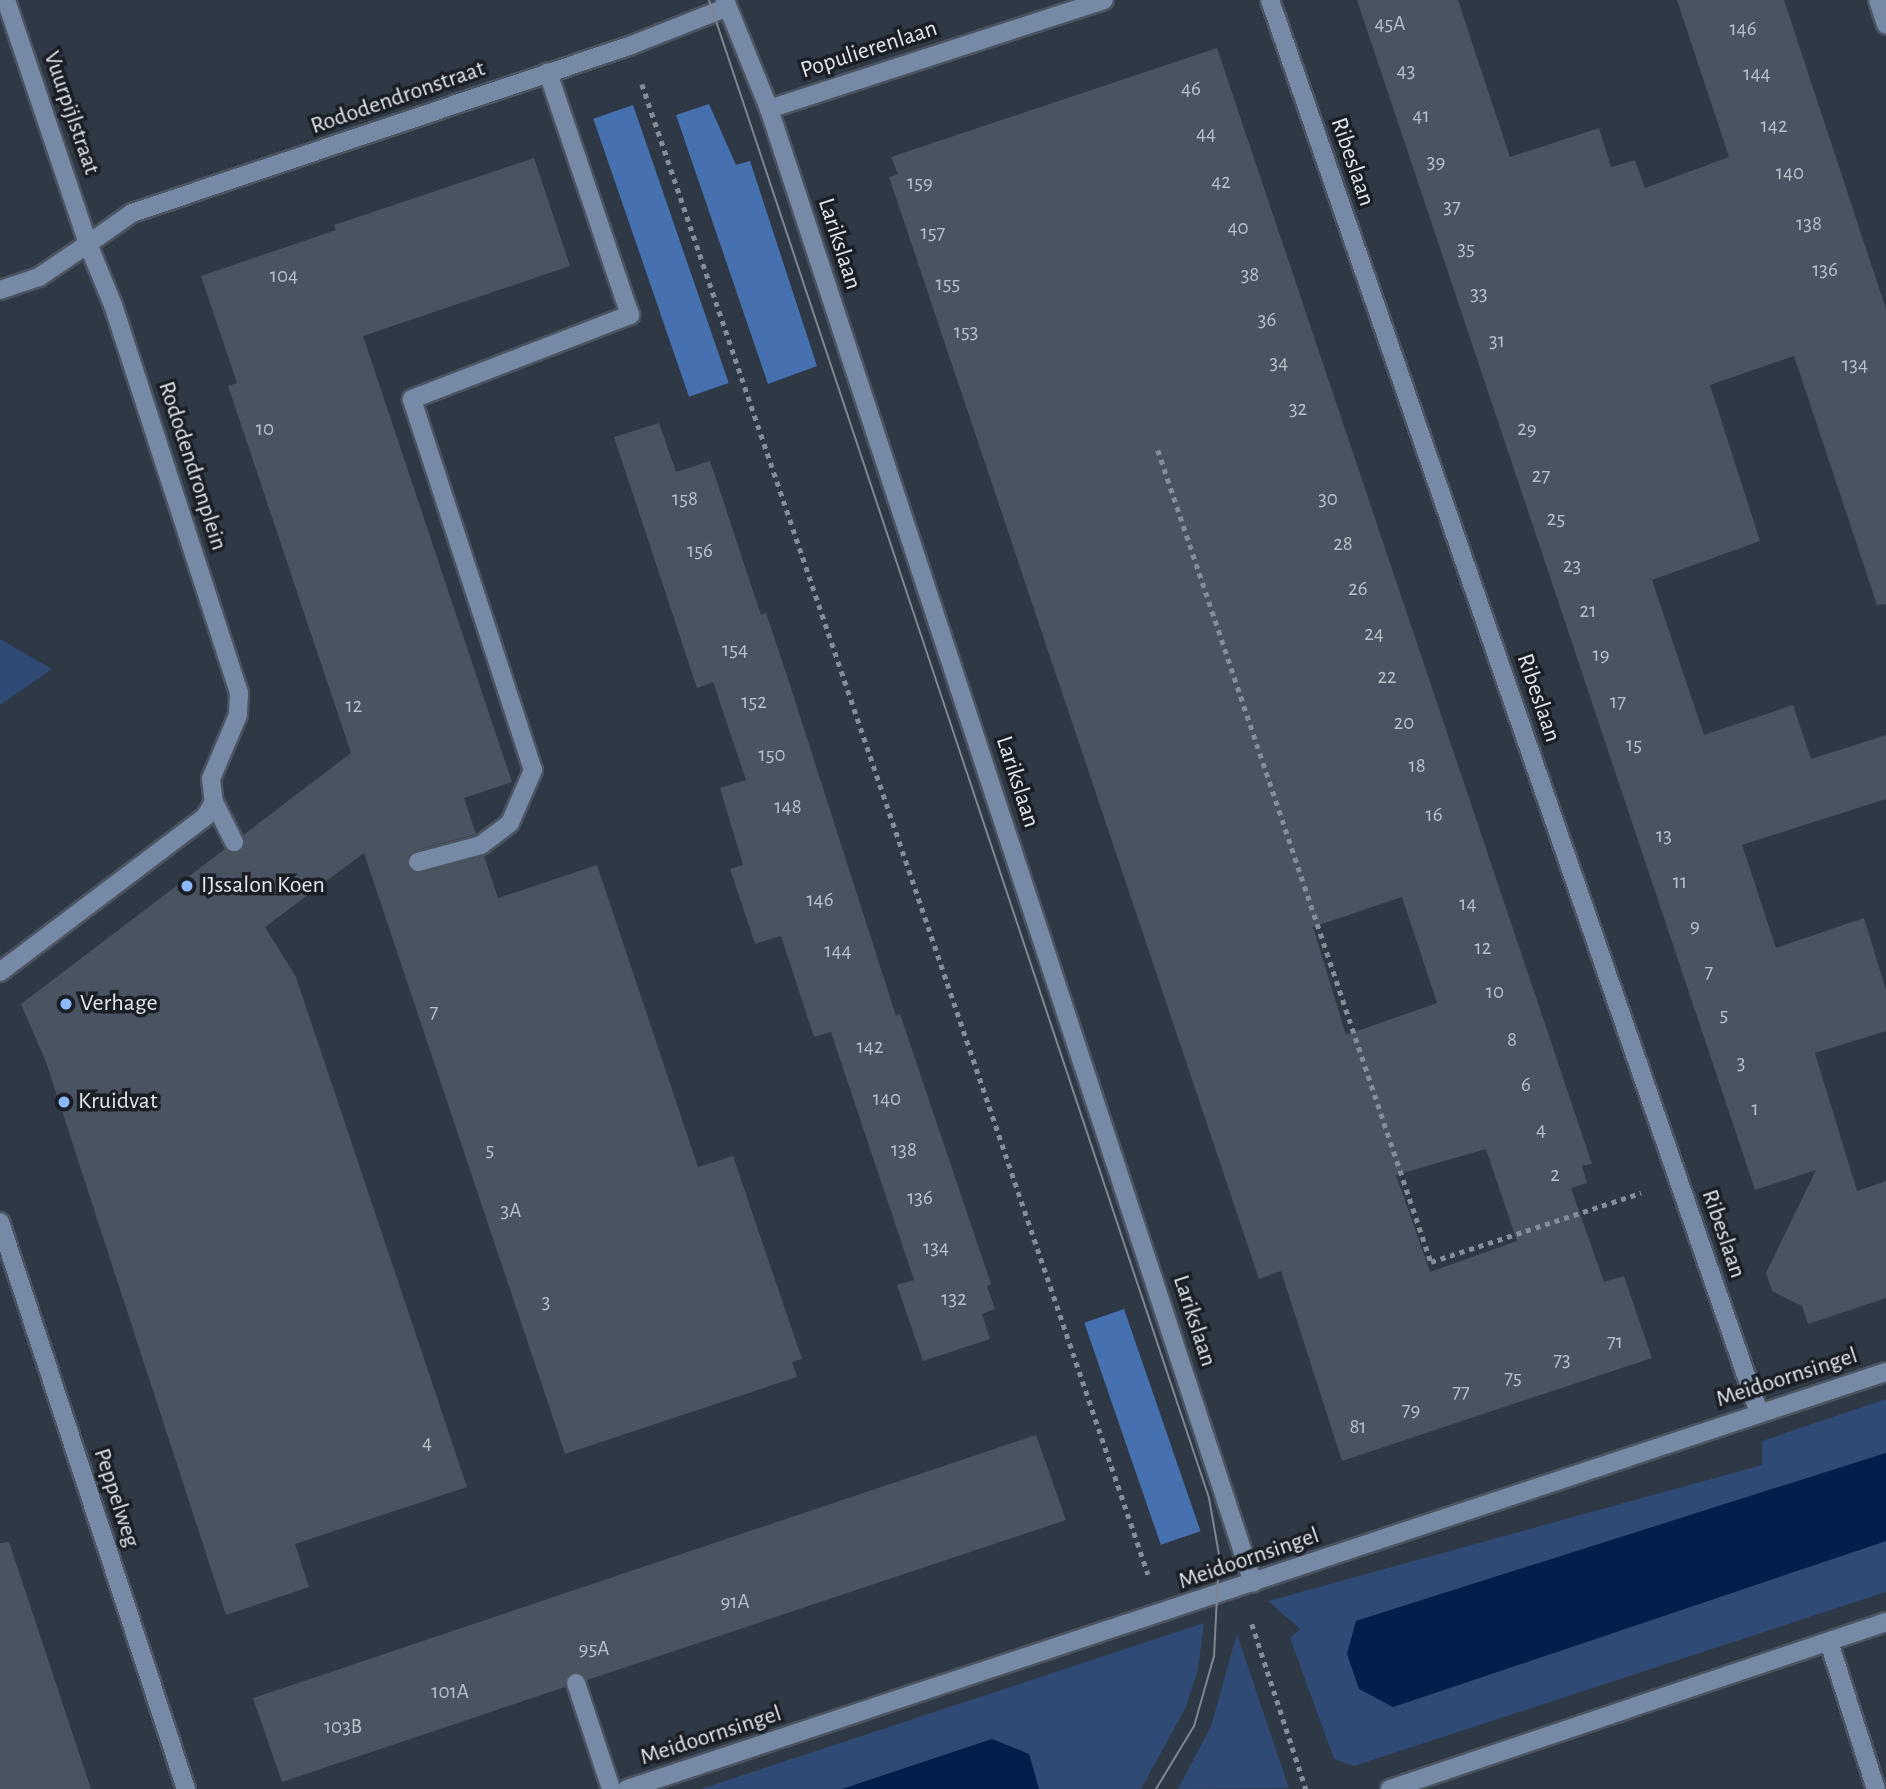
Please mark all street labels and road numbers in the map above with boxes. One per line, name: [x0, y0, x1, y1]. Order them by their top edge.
street label: Populierenlaan: [797, 14, 941, 86]
street label: Vuurpijlstraat: [36, 48, 106, 178]
street label: Rododendronstraat: [307, 55, 489, 141]
street label: Ribeslaan: [1323, 114, 1381, 210]
street label: Larikslaan: [811, 195, 867, 293]
street label: Rododendronplein: [151, 378, 233, 554]
street label: Ribeslaan: [1509, 650, 1567, 746]
street label: Larikslaan: [989, 733, 1045, 831]
street label: Ribeslaan: [1694, 1186, 1752, 1282]
street label: Larikslaan: [1166, 1272, 1222, 1370]
street label: Meidoornsingel: [1713, 1342, 1861, 1414]
street label: Peppelweg: [87, 1445, 145, 1551]
street label: Meidoornsingel: [1175, 1521, 1323, 1597]
street label: Meidoornsingel: [637, 1700, 785, 1772]

